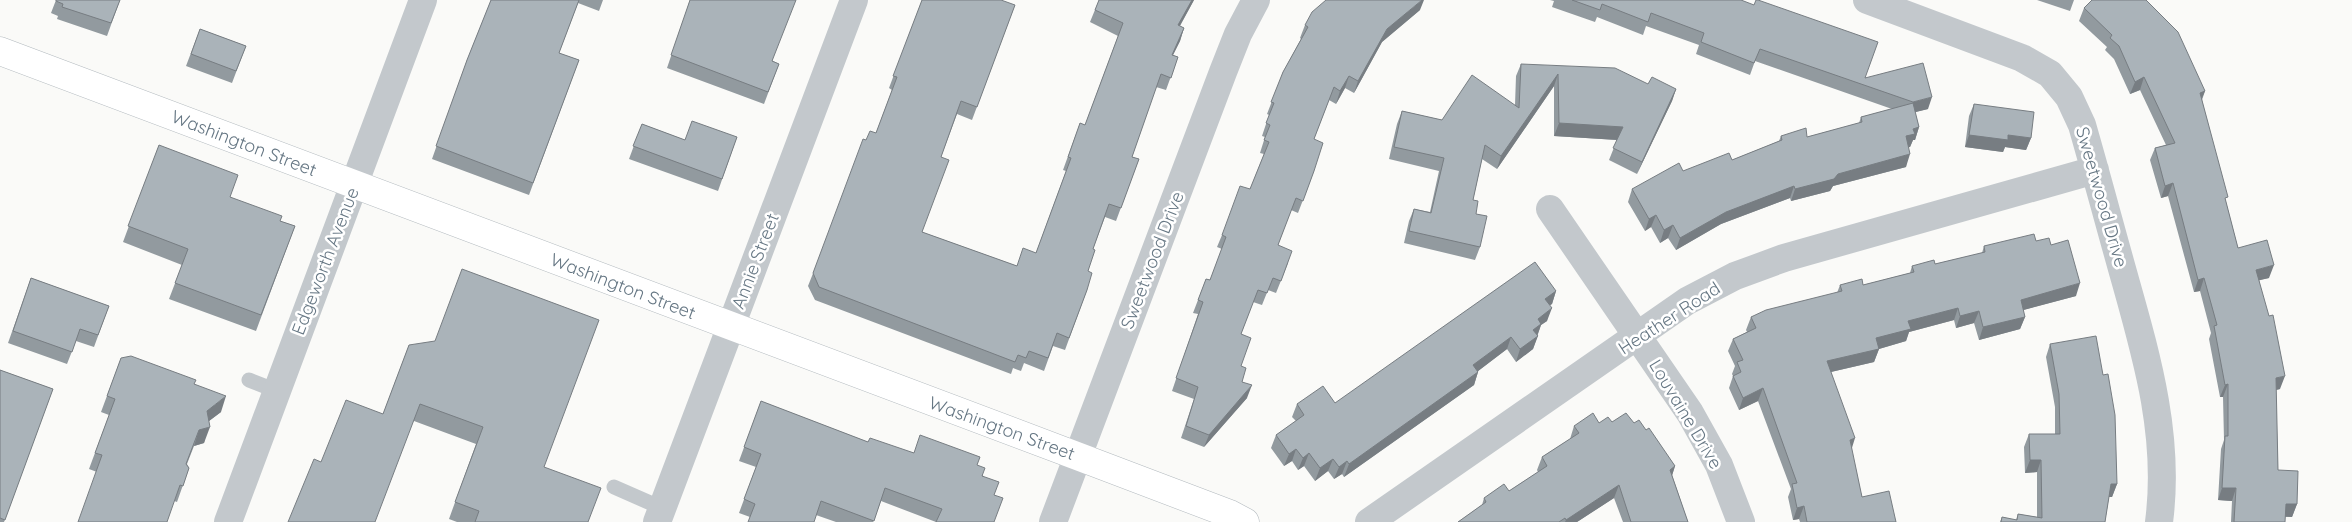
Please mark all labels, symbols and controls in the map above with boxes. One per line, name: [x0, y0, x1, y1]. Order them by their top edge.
street label: Washington Street: [168, 105, 320, 181]
street label: Sweetwood Drive: [2071, 124, 2133, 270]
street label: Edgeworth Avenue: [286, 184, 364, 338]
street label: Sweetwood Drive: [1115, 188, 1189, 332]
street label: Annie Street: [726, 210, 784, 312]
street label: Washington Street: [547, 248, 699, 324]
street label: Heather Road: [1614, 276, 1724, 360]
street label: Louvaine Drive: [1644, 355, 1728, 473]
street label: Washington Street: [926, 391, 1078, 465]

